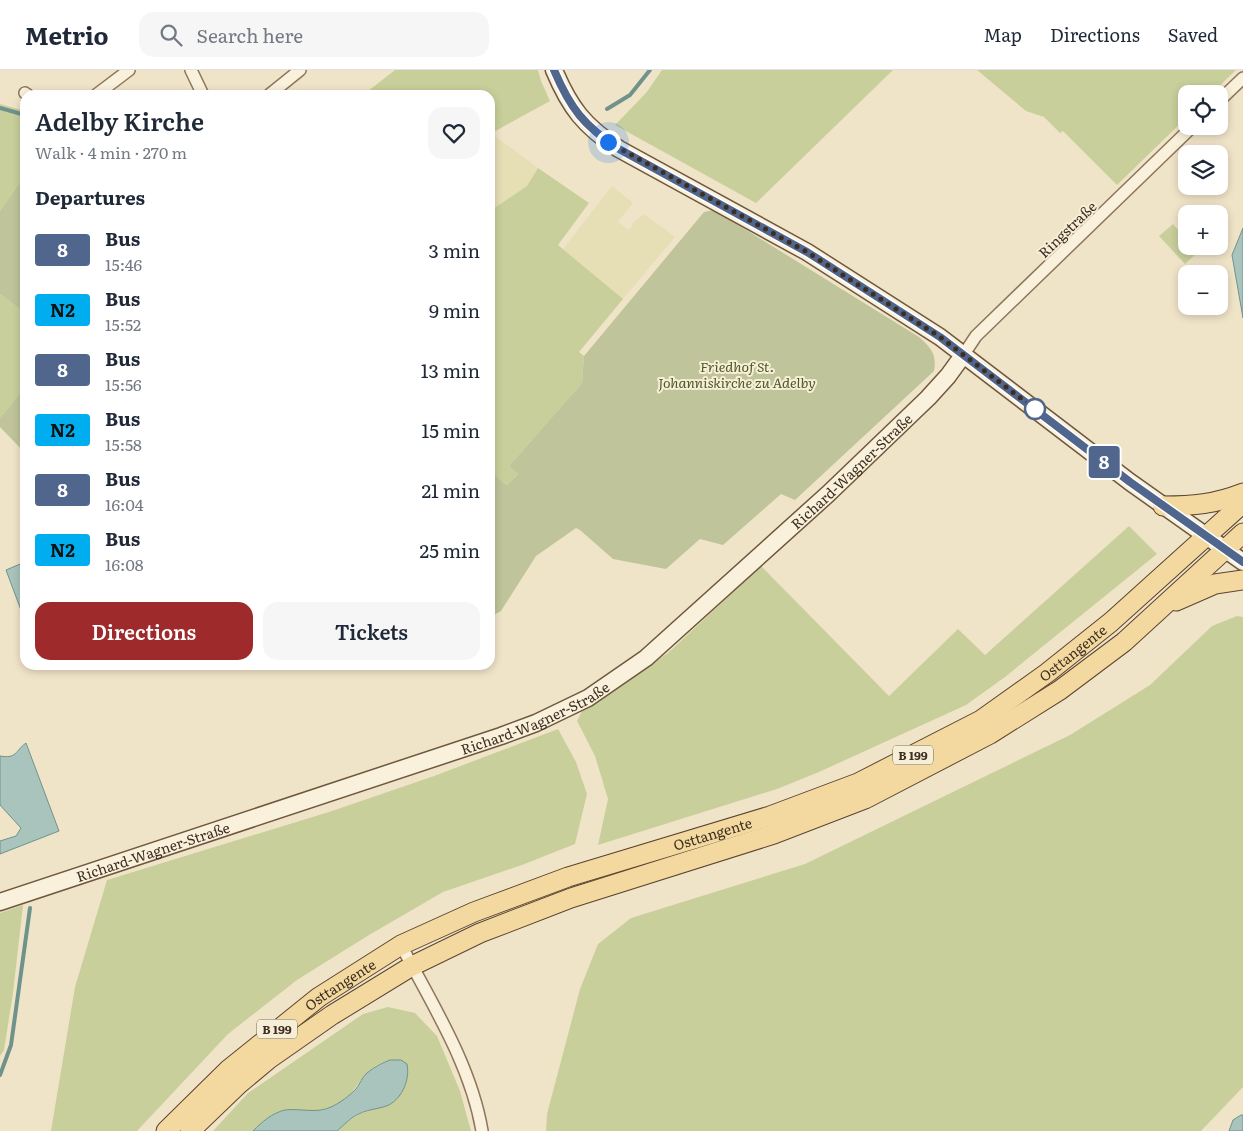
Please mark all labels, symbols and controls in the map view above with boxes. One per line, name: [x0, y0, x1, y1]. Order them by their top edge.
search box: [139, 12, 489, 57]
text: Metrio: [25, 17, 109, 52]
icon: search: [157, 21, 185, 49]
text: Search here: [197, 21, 303, 49]
text: Map: [984, 21, 1022, 48]
text: Directions: [1050, 21, 1140, 48]
text: Saved: [1168, 21, 1218, 48]
map controls: [1178, 85, 1228, 315]
button: locate: [1178, 85, 1228, 135]
text: Adelby Kirche: [35, 103, 204, 138]
button: heart: [428, 107, 480, 159]
your location: [596, 130, 621, 155]
text: Walk · 4 min · 270 m: [35, 140, 187, 164]
button: layers: [1178, 145, 1228, 195]
text: Departures: [35, 183, 145, 211]
street label: Ringstraße: [1033, 196, 1101, 262]
button: +: [1178, 205, 1228, 255]
text: Bus: [105, 224, 140, 252]
text: 8: [57, 236, 68, 263]
text: 3 min: [429, 236, 480, 264]
text: 15:46: [105, 252, 142, 276]
button: −: [1178, 265, 1228, 315]
text: Bus: [105, 284, 140, 312]
text: N2: [50, 296, 75, 323]
text: 9 min: [429, 296, 480, 324]
text: 15:52: [105, 312, 141, 336]
text: Bus: [105, 344, 140, 372]
text: 8: [57, 356, 68, 383]
text: 13 min: [421, 356, 480, 384]
park label: Friedhof St. Johanniskirche zu Adelby: [658, 356, 816, 392]
text: 15:56: [105, 372, 142, 396]
unlabelled marker: [1024, 398, 1046, 420]
text: Bus: [105, 404, 140, 432]
street label: Richard-Wagner-Straße: [786, 409, 916, 533]
text: N2: [50, 416, 75, 443]
text: 15 min: [421, 416, 480, 444]
text: 15:58: [105, 432, 142, 456]
line badge: 8: [1088, 446, 1120, 478]
text: 8: [1099, 448, 1109, 475]
text: Bus: [105, 464, 140, 492]
text: 8: [57, 476, 68, 503]
text: 21 min: [421, 476, 480, 504]
text: 16:04: [105, 492, 144, 516]
text: Bus: [105, 524, 140, 552]
text: N2: [50, 536, 75, 563]
text: 25 min: [420, 536, 480, 564]
text: 16:08: [105, 552, 144, 576]
button: Directions: [35, 602, 253, 660]
button: Tickets: [263, 602, 480, 660]
street label: Osttangente: [1035, 620, 1110, 686]
street label: Richard-Wagner-Straße: [458, 677, 613, 759]
road number: B 199: [893, 746, 933, 764]
street label: Osttangente: [671, 812, 754, 855]
street label: Richard-Wagner-Straße: [74, 817, 232, 886]
street label: Osttangente: [300, 954, 379, 1015]
road number: B 199: [257, 1020, 297, 1039]

